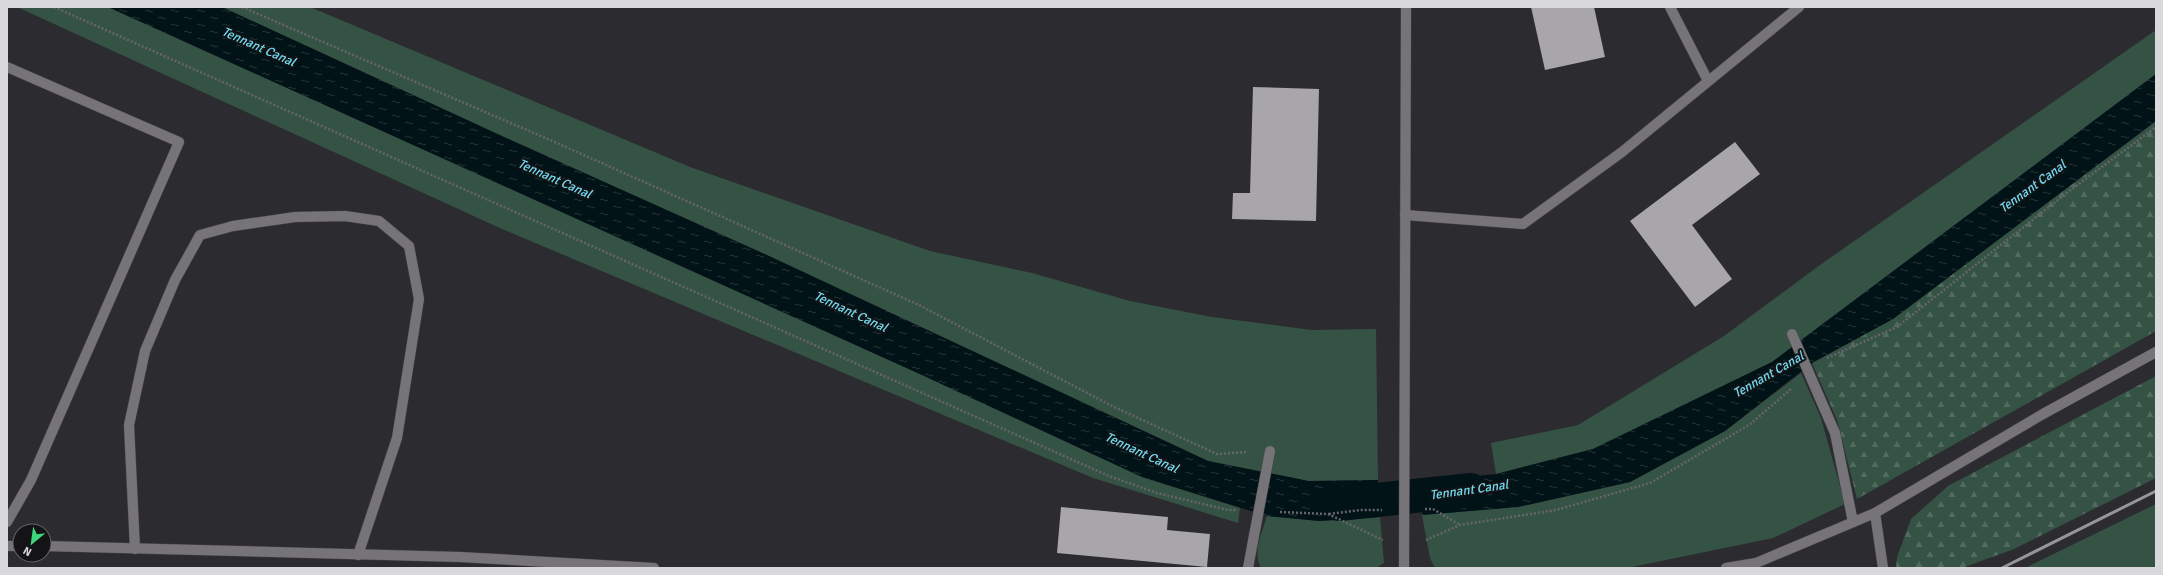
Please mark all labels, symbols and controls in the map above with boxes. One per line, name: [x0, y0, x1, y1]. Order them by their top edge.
water label: Tennant Canal: [219, 24, 299, 71]
water label: Tennant Canal: [515, 156, 595, 203]
water label: Tennant Canal: [1996, 156, 2070, 216]
water label: Tennant Canal: [811, 288, 891, 336]
water label: Tennant Canal: [1730, 348, 1808, 402]
water label: Tennant Canal: [1102, 429, 1182, 477]
water label: Tennant Canal: [1429, 476, 1511, 503]
north arrow: [12, 523, 52, 563]
text: N: [21, 544, 34, 559]

